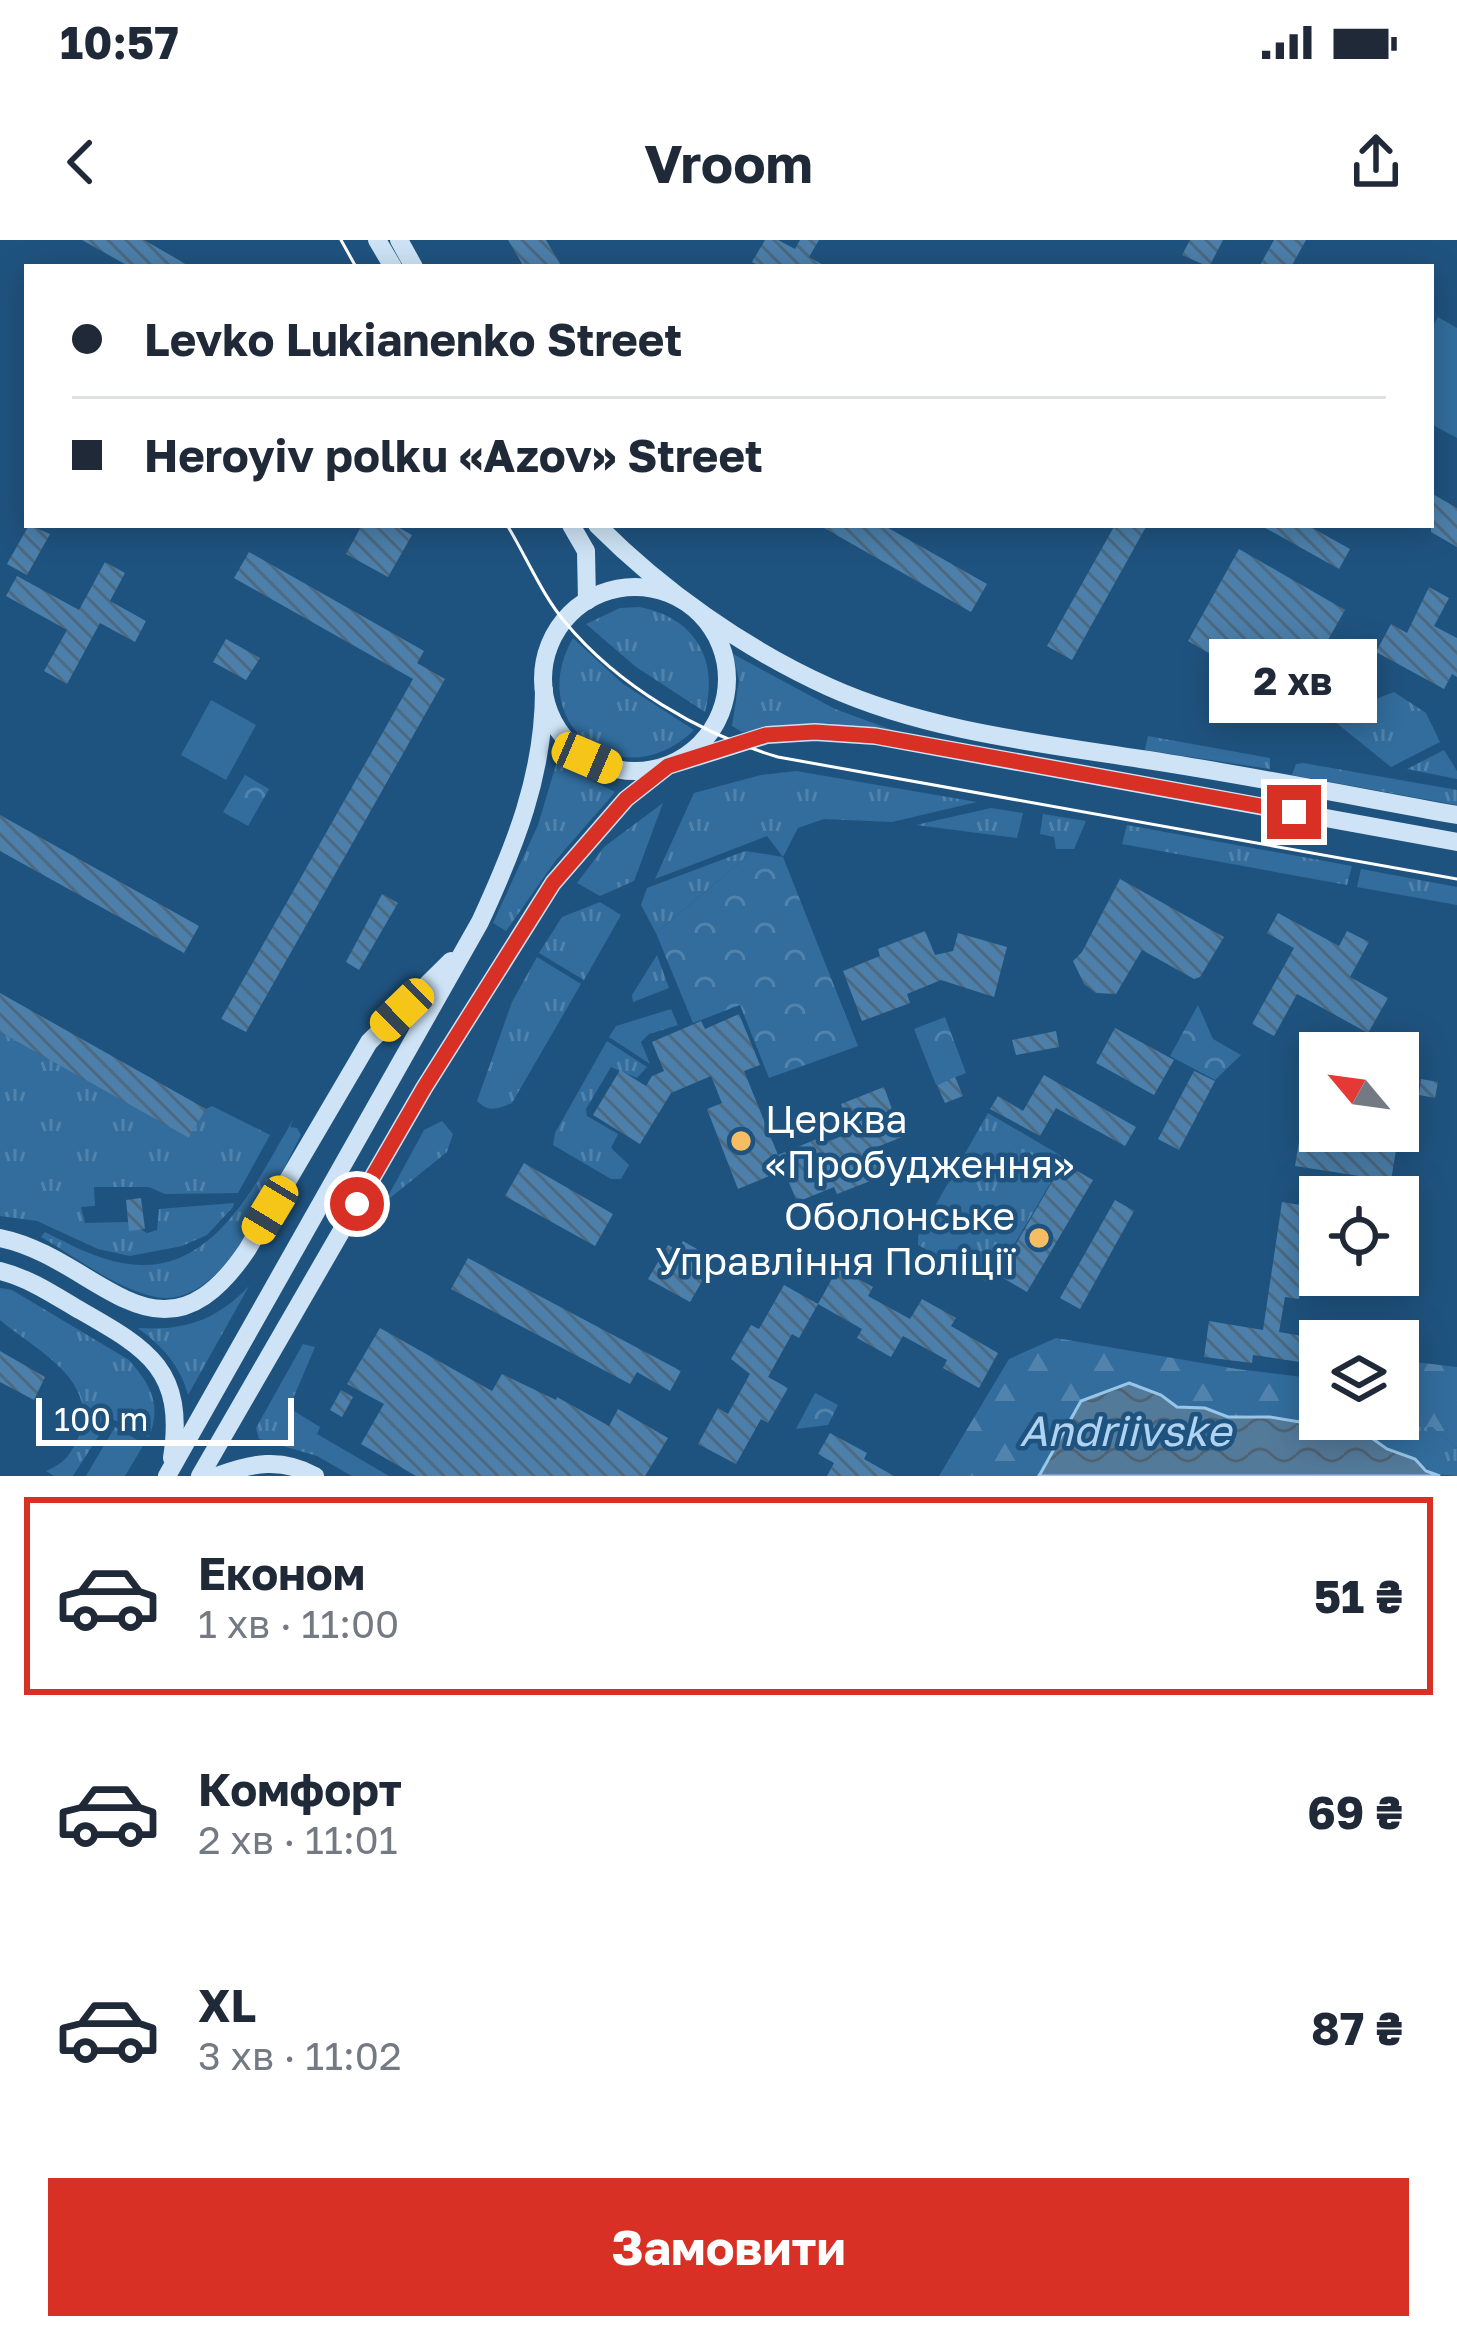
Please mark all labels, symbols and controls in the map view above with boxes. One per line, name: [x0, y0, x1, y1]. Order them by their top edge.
text: 10:57: [60, 15, 179, 69]
icon: back: [48, 129, 114, 195]
icon: share: [1343, 129, 1409, 195]
text: Vroom: [644, 130, 813, 195]
text: Levko Lukianenko Street: [144, 312, 682, 366]
text: Heroyiv polku «Azov» Street: [144, 428, 763, 482]
callout: 2 хв: [1210, 638, 1378, 722]
text: 2 хв: [1254, 657, 1332, 704]
car: [547, 727, 627, 789]
route end: [1267, 785, 1321, 839]
car: [364, 972, 440, 1048]
north arrow: [1299, 1032, 1419, 1152]
map controls: [1299, 1032, 1419, 1440]
place label: Церква «Пробудження»: [765, 1095, 1074, 1187]
marker: Церква «Пробудження»: [728, 1128, 754, 1154]
car: [236, 1170, 304, 1250]
button: locate: [1299, 1176, 1419, 1296]
route start: [330, 1177, 384, 1231]
place label: Оболонське Управління Поліції: [655, 1192, 1017, 1284]
marker: Оболонське Управління Поліції: [1026, 1225, 1052, 1251]
button: layers: [1299, 1320, 1419, 1440]
scale bar: [36, 1392, 294, 1445]
text: 100 m: [54, 1399, 148, 1438]
water label: Andriivske: [1019, 1405, 1233, 1455]
icon: car: [54, 1542, 162, 1650]
text: Економ: [198, 1546, 365, 1600]
text: 51 ₴: [1314, 1569, 1403, 1623]
text: 1 хв · 11:00: [198, 1600, 399, 1647]
icon: car: [54, 1758, 162, 1866]
text: Комфорт: [198, 1762, 402, 1816]
text: 69 ₴: [1307, 1785, 1403, 1839]
text: 2 хв · 11:01: [198, 1816, 398, 1863]
icon: car: [54, 1974, 162, 2082]
text: XL: [198, 1978, 256, 2032]
text: 87 ₴: [1311, 2001, 1403, 2055]
text: 3 хв · 11:02: [198, 2032, 402, 2079]
button: Замовити: [48, 2178, 1409, 2316]

